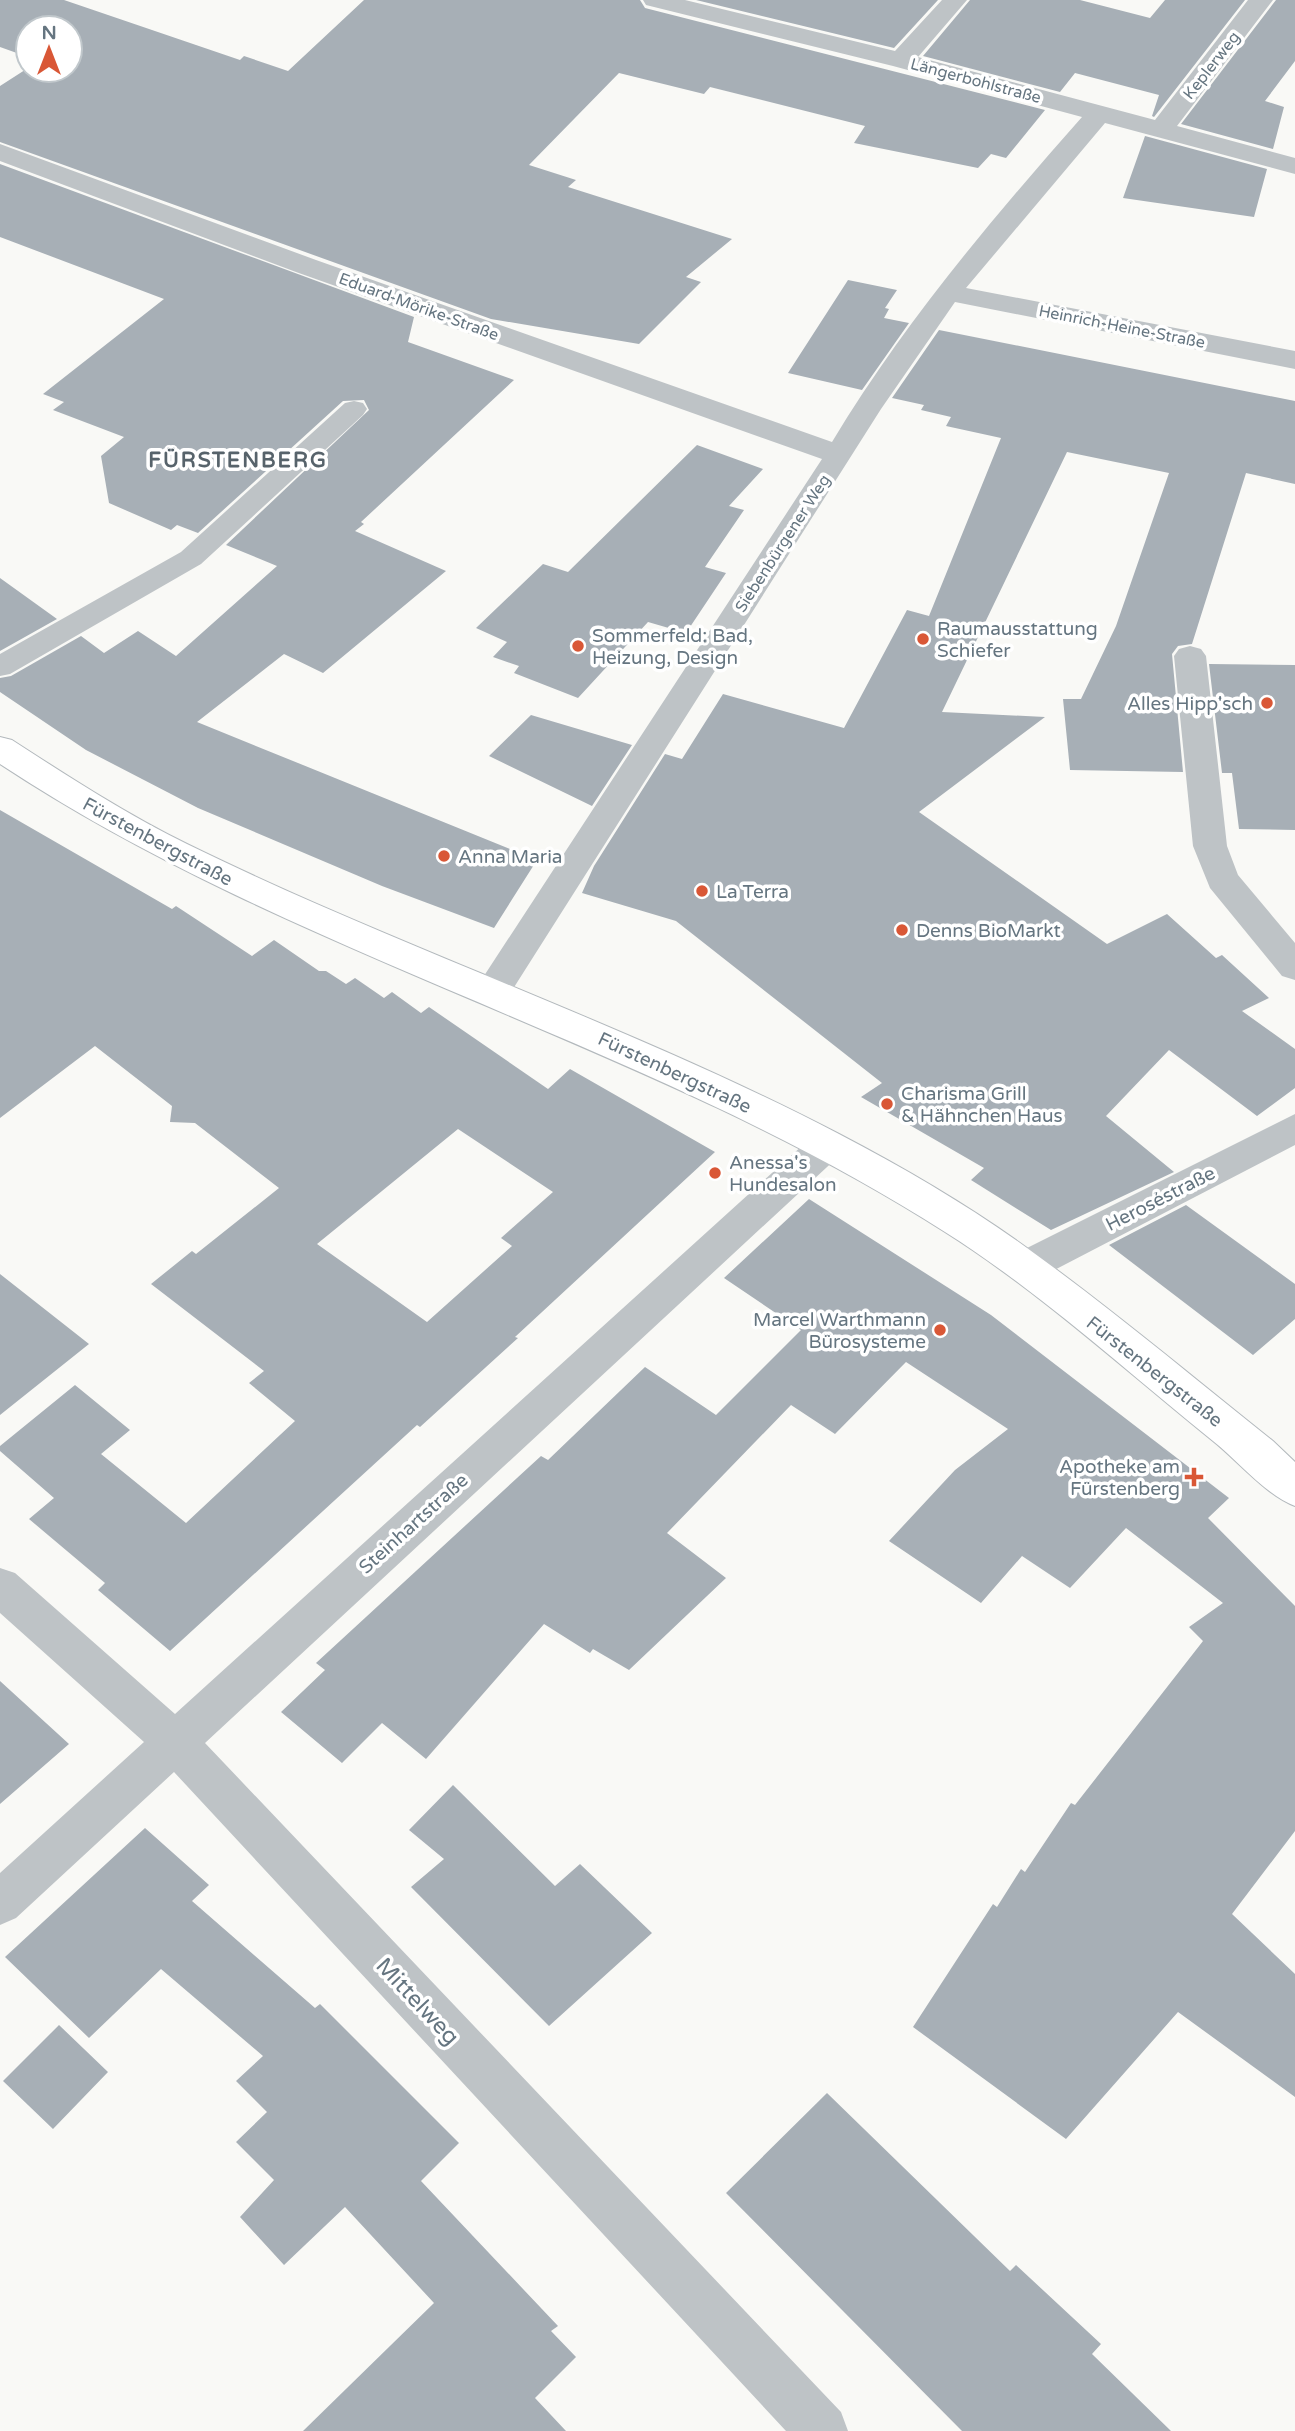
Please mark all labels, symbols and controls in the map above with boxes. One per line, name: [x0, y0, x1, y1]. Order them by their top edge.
north arrow: [14, 14, 84, 84]
text: N: [41, 22, 57, 44]
street label: Keplerweg: [1179, 28, 1245, 104]
street label: Längerbohlstraße: [908, 54, 1043, 108]
street label: Eduard-Mörike-Straße: [336, 269, 501, 345]
street label: Heinrich-Heine-Straße: [1037, 301, 1207, 353]
district label: FÜRSTENBERG: [148, 448, 328, 473]
street label: Siebenbürgener Weg: [731, 471, 835, 616]
place label: Raumausstattung Schiefer: [937, 618, 1098, 662]
place label: Sommerfeld: Bad, Heizung, Design: [592, 625, 753, 669]
marker: Raumausstattung Schiefer: [915, 631, 931, 647]
marker: Sommerfeld: Bad, Heizung, Design: [570, 638, 586, 654]
place label: Alles Hipp'sch: [1127, 693, 1253, 715]
marker: Alles Hipp'sch: [1259, 695, 1275, 711]
street label: Fürstenbergstraße: [79, 793, 236, 891]
place label: Anna Maria: [458, 846, 563, 868]
marker: Anna Maria: [436, 848, 452, 864]
place label: La Terra: [716, 881, 789, 903]
marker: La Terra: [694, 883, 710, 899]
place label: Denns BioMarkt: [916, 920, 1061, 942]
marker: Denns BioMarkt: [894, 922, 910, 938]
street label: Fürstenbergstraße: [594, 1028, 755, 1118]
place label: Charisma Grill & Hähnchen Haus: [901, 1083, 1063, 1127]
marker: Charisma Grill & Hähnchen Haus: [879, 1096, 895, 1112]
place label: Anessa's Hundesalon: [729, 1152, 837, 1196]
street label: Heroséstraße: [1102, 1162, 1219, 1236]
marker: Anessa's Hundesalon: [707, 1165, 723, 1181]
place label: Marcel Warthmann Bürosysteme: [753, 1309, 926, 1353]
street label: Fürstenbergstraße: [1082, 1312, 1227, 1432]
marker: Marcel Warthmann Bürosysteme: [932, 1322, 948, 1338]
place label: Apotheke am Fürstenberg: [1059, 1456, 1180, 1500]
street label: Steinhartstraße: [355, 1469, 473, 1578]
marker: Apotheke am Fürstenberg: [1186, 1469, 1202, 1485]
street label: Mittelweg: [370, 1952, 465, 2051]

